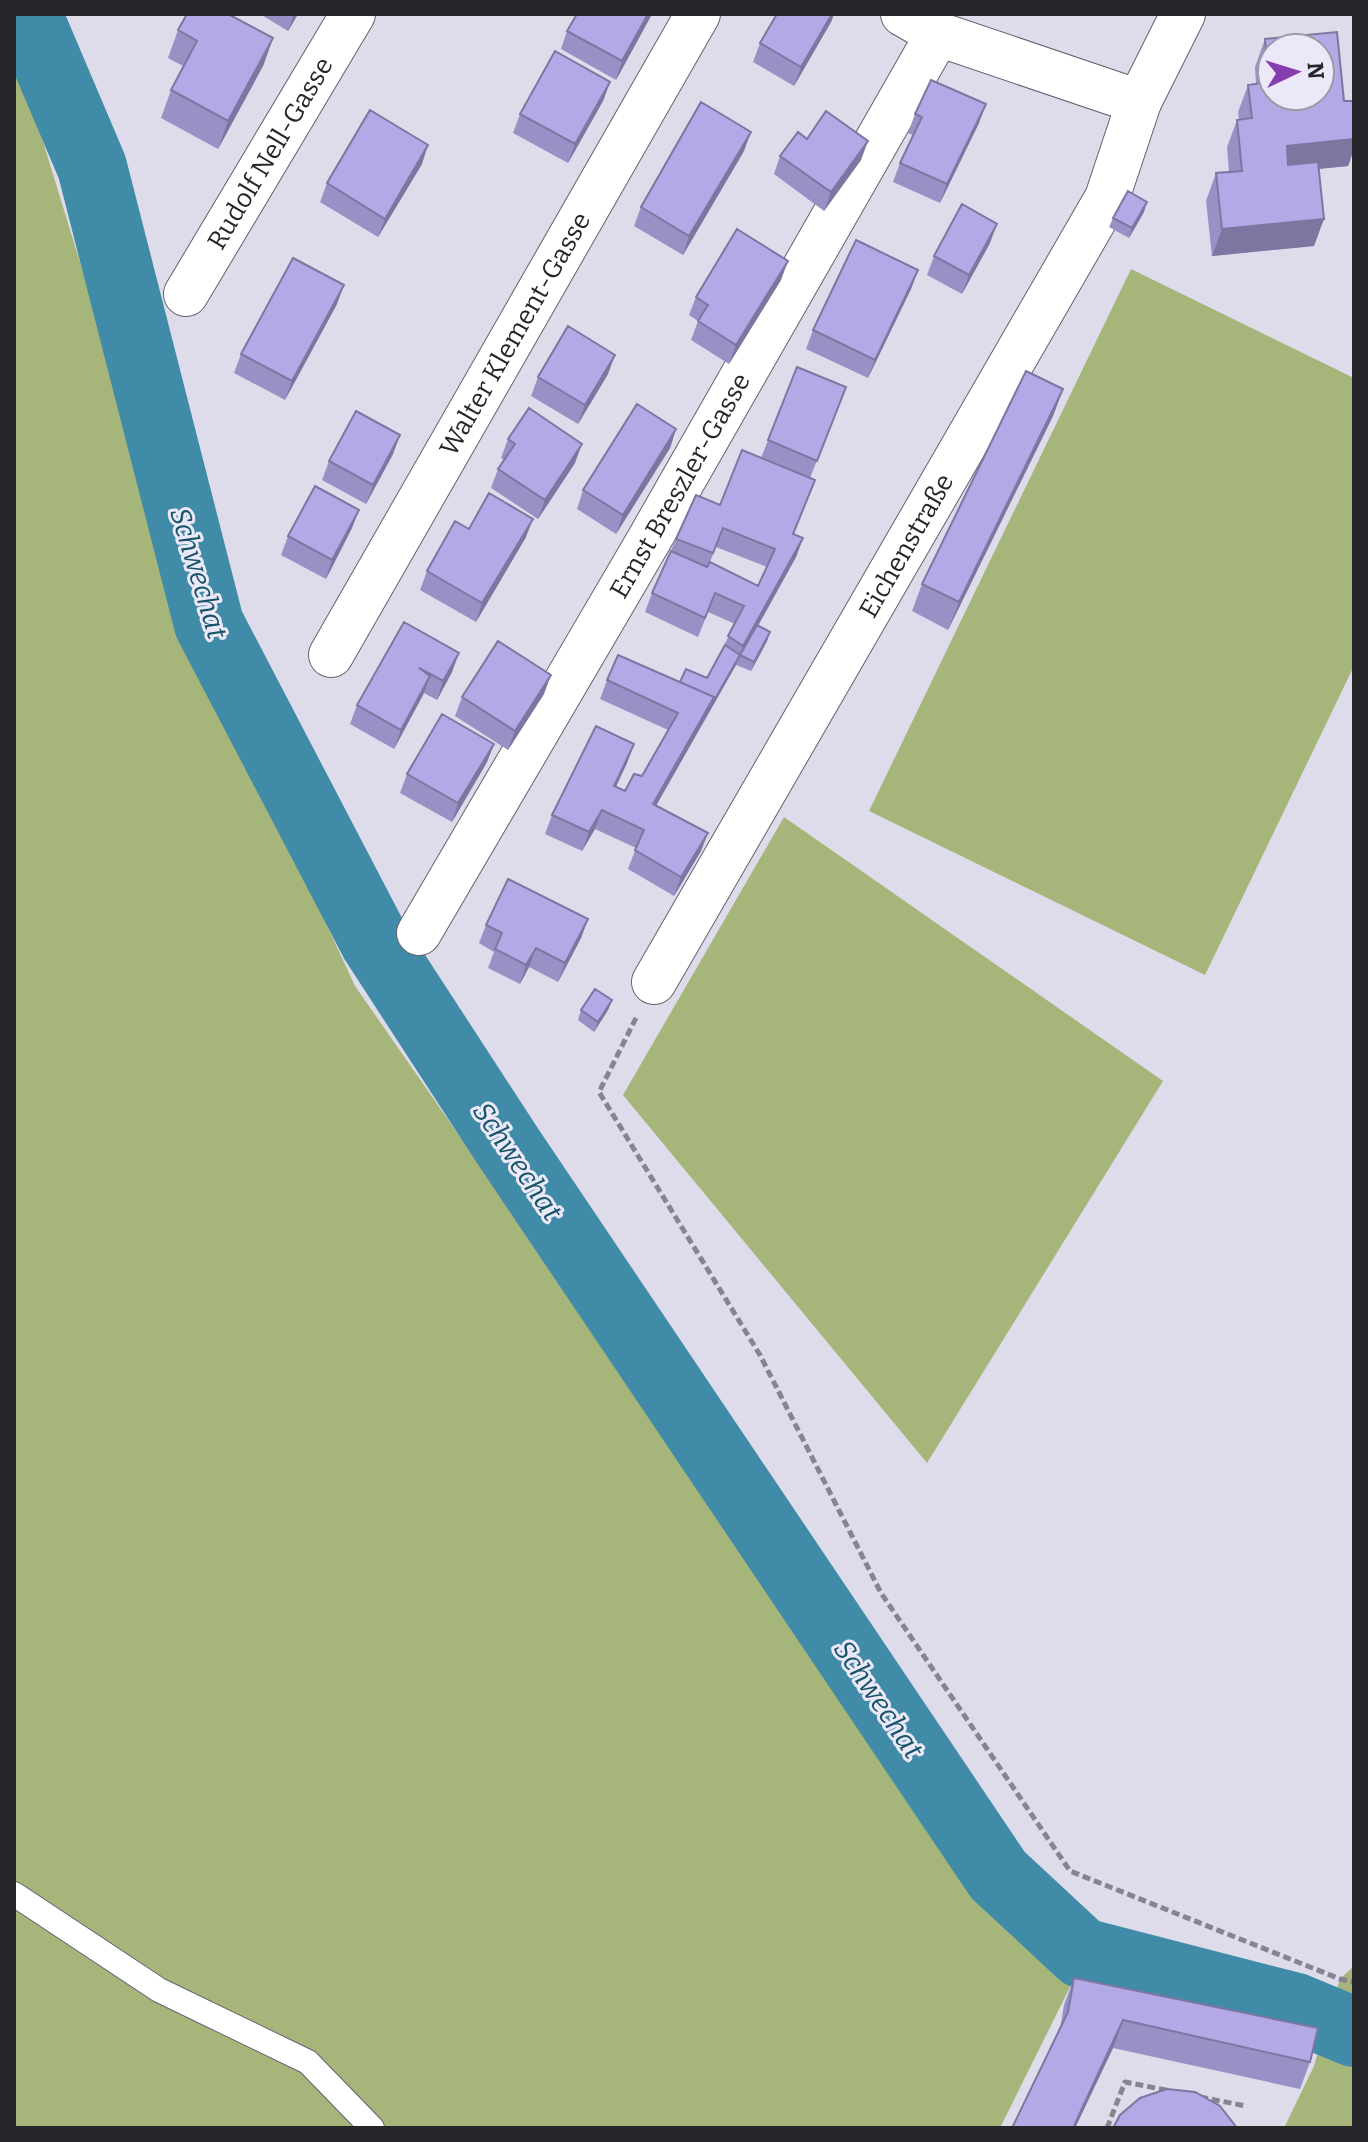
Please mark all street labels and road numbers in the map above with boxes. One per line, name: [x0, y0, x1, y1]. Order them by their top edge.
street label: Rudolf Nell-Gasse: [201, 52, 340, 255]
street label: Walter Klement-Gasse: [433, 207, 597, 461]
street label: Ernst Breszler-Gasse: [604, 368, 757, 604]
street label: Eichenstraße: [853, 468, 960, 623]

